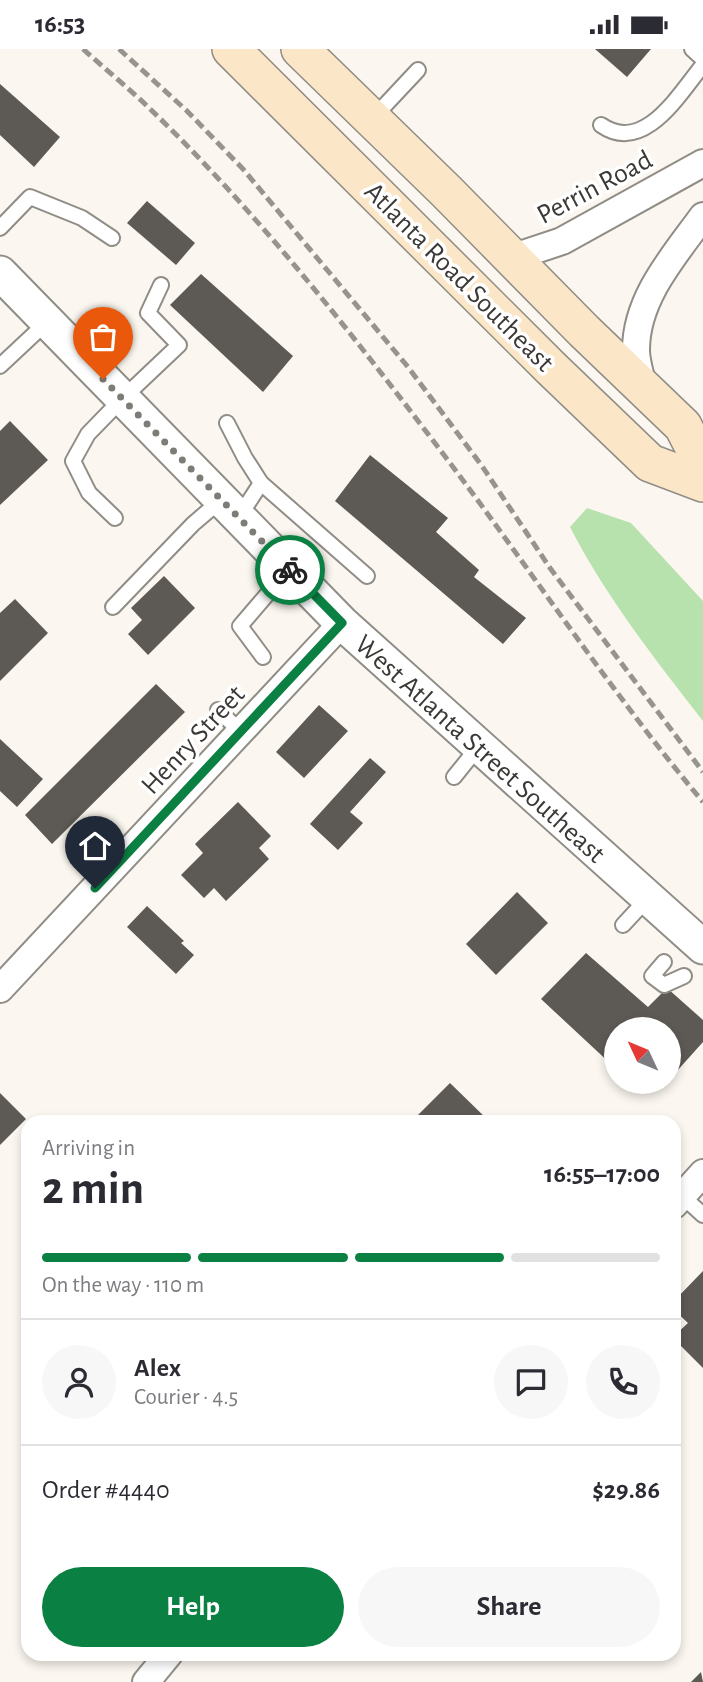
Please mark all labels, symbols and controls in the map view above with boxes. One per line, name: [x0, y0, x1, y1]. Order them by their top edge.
text: 16:53: [35, 11, 85, 37]
street label: Perrin Road: [533, 146, 657, 230]
street label: Atlanta Road Southeast: [359, 177, 559, 377]
pin: [73, 307, 133, 379]
icon: bag: [84, 318, 122, 356]
courier: [255, 535, 325, 605]
icon: bike: [271, 551, 309, 589]
street label: West Atlanta Street Southeast: [349, 630, 610, 869]
street label: Henry Street: [136, 680, 251, 800]
pin: [65, 816, 125, 888]
icon: home: [76, 827, 114, 865]
north arrow: [604, 1017, 681, 1094]
map controls: [604, 1017, 681, 1094]
text: Arriving in: [42, 1137, 135, 1160]
text: 16:55–17:00: [544, 1161, 660, 1187]
text: 2 min: [42, 1166, 144, 1212]
text: On the way · 110 m: [42, 1274, 204, 1297]
button: person: [42, 1345, 116, 1419]
button: chat: [494, 1345, 568, 1419]
button: phone: [586, 1345, 660, 1419]
text: Alex: [134, 1355, 181, 1381]
text: Courier · 4.5: [134, 1386, 238, 1409]
text: Order #4440: [42, 1477, 170, 1503]
text: $29.86: [592, 1477, 660, 1503]
button: Help: [42, 1567, 344, 1647]
button: Share: [358, 1567, 660, 1647]

